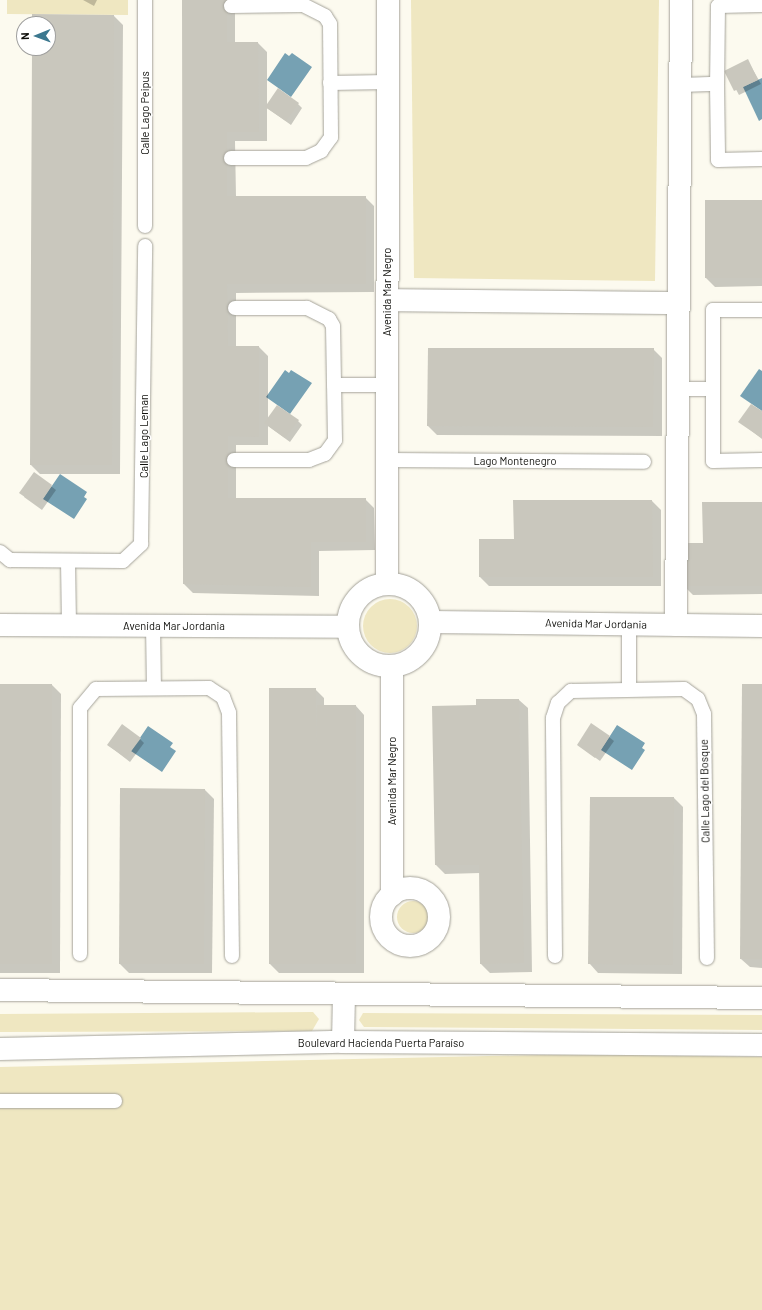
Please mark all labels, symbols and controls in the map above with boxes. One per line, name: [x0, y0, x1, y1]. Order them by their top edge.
north arrow: [16, 16, 56, 56]
text: N: [18, 32, 31, 40]
street label: Calle Lago Peipus: [138, 71, 152, 155]
street label: Avenida Mar Negro: [380, 248, 394, 336]
street label: Calle Lago Leman: [137, 394, 151, 478]
street label: Lago Montenegro: [474, 454, 556, 468]
street label: Avenida Mar Jordania: [545, 617, 647, 631]
street label: Avenida Mar Jordania: [123, 619, 225, 633]
street label: Avenida Mar Negro: [385, 737, 399, 825]
street label: Calle Lago del Bosque: [697, 739, 713, 843]
street label: Boulevard Hacienda Puerta Paraíso: [298, 1036, 464, 1050]

